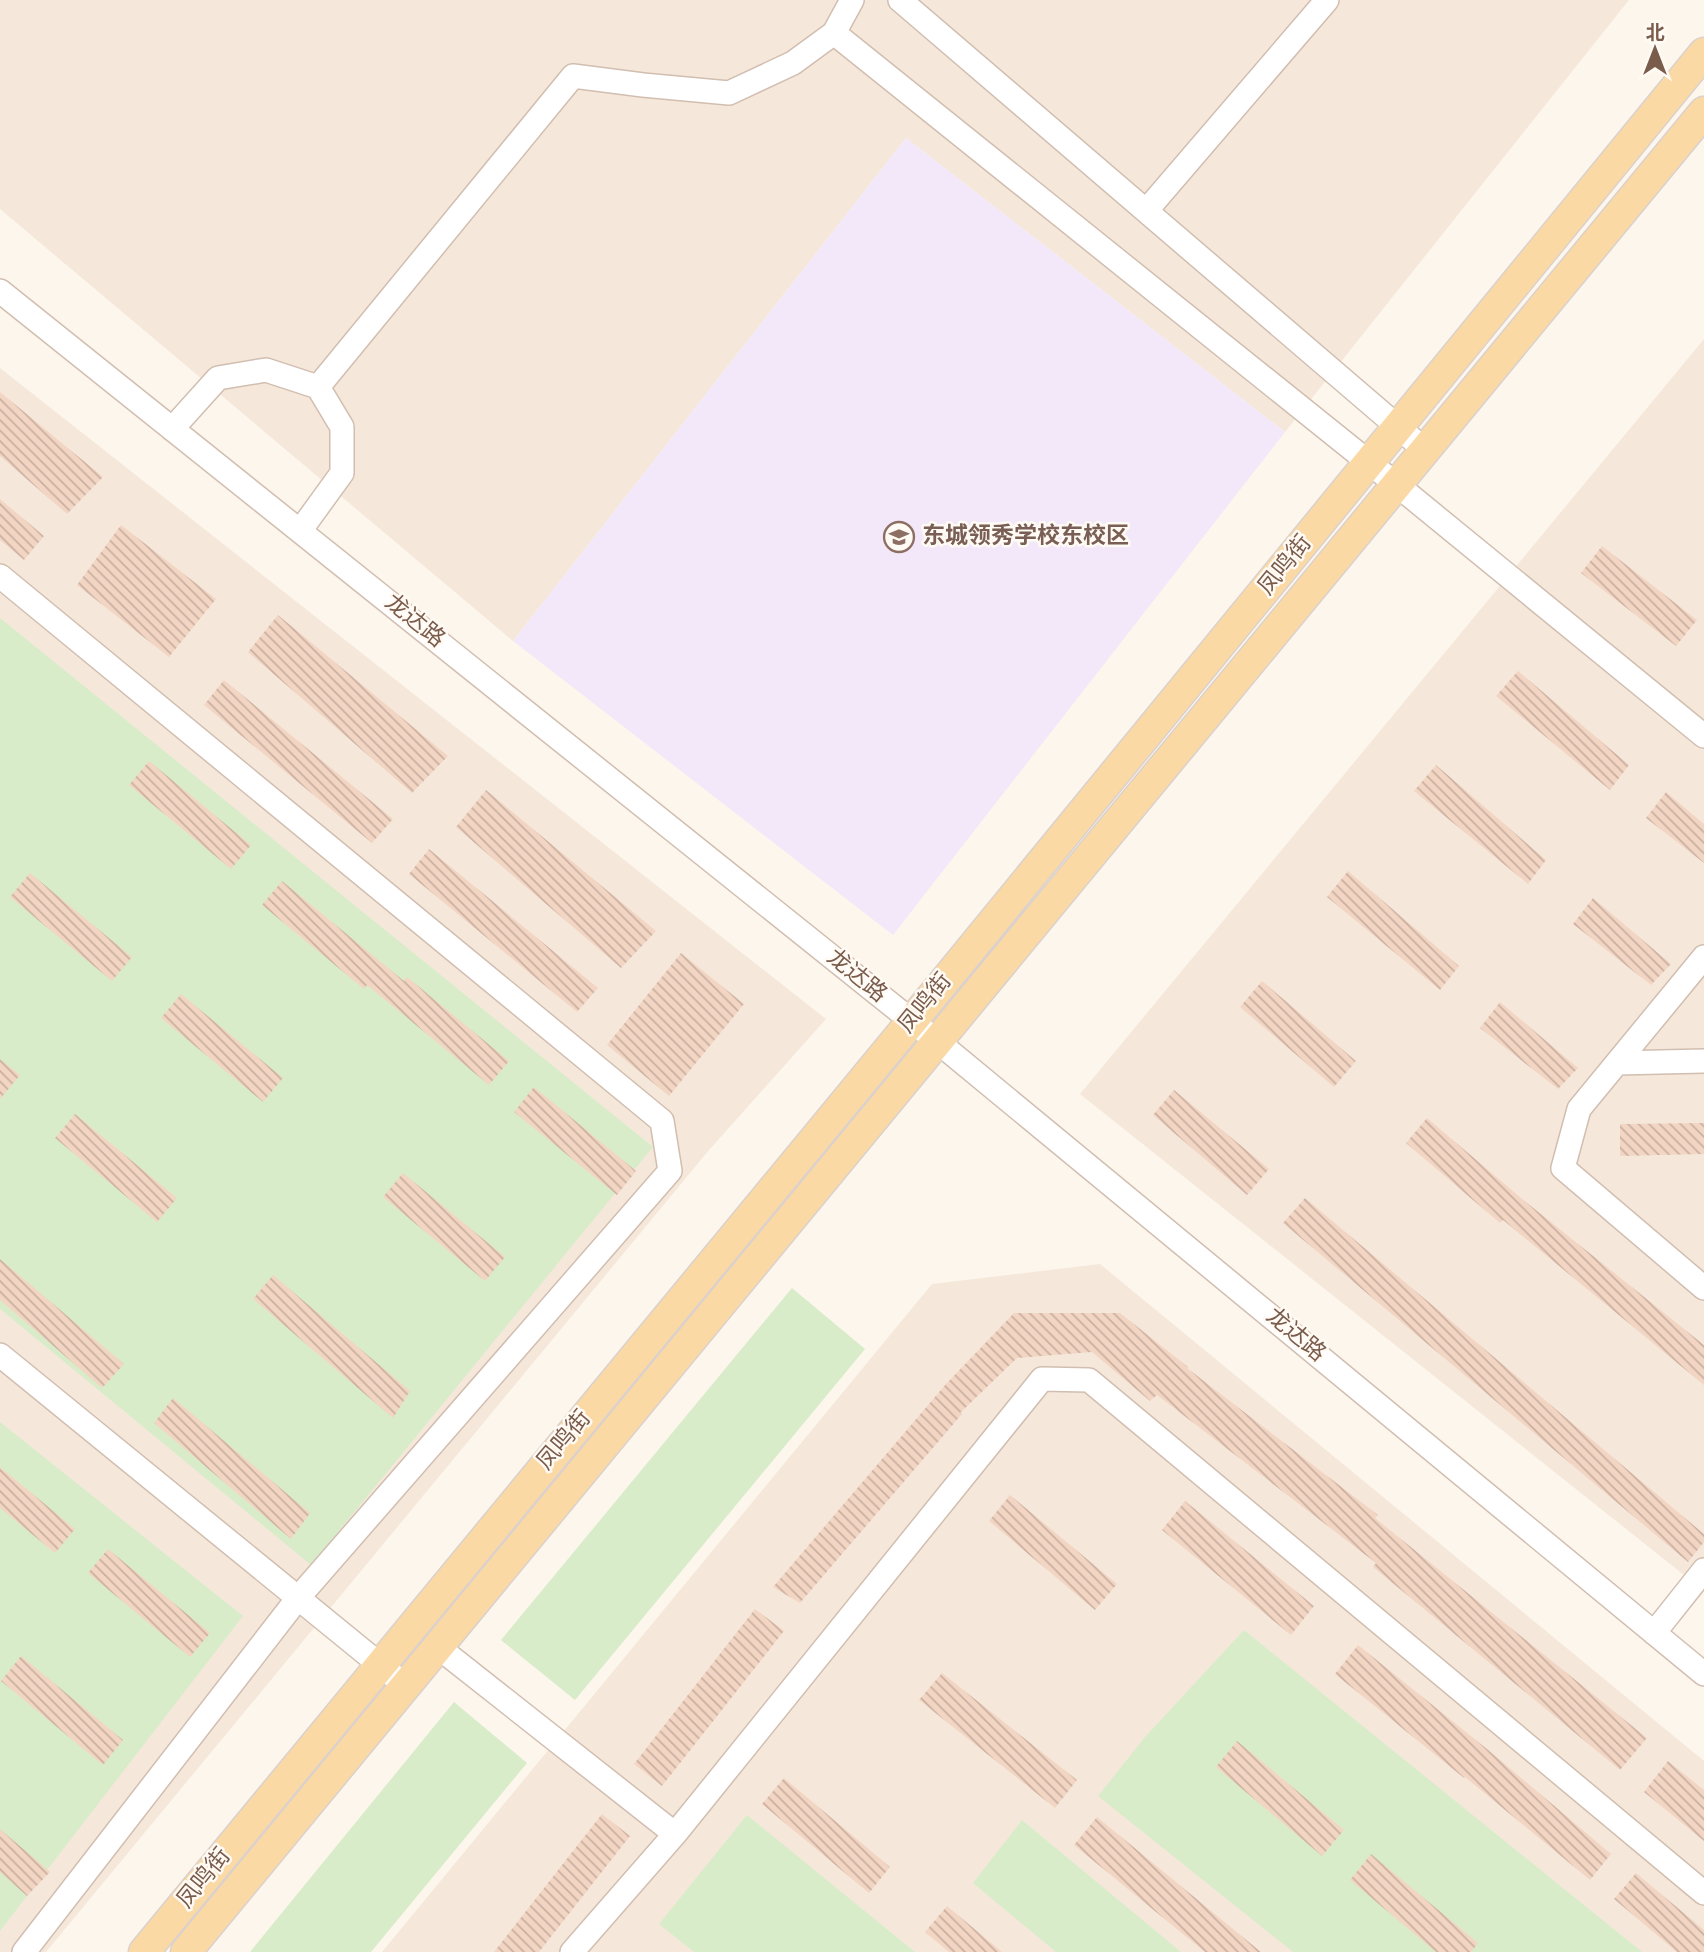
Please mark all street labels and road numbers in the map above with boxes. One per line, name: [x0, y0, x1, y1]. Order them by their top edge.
street label: 凤鸣街: [1253, 530, 1319, 602]
street label: 龙达路: [378, 589, 450, 655]
street label: 龙达路: [820, 944, 892, 1010]
street label: 凤鸣街: [893, 968, 959, 1040]
street label: 龙达路: [1259, 1303, 1331, 1369]
street label: 凤鸣街: [532, 1405, 598, 1477]
street label: 凤鸣街: [172, 1843, 238, 1915]

